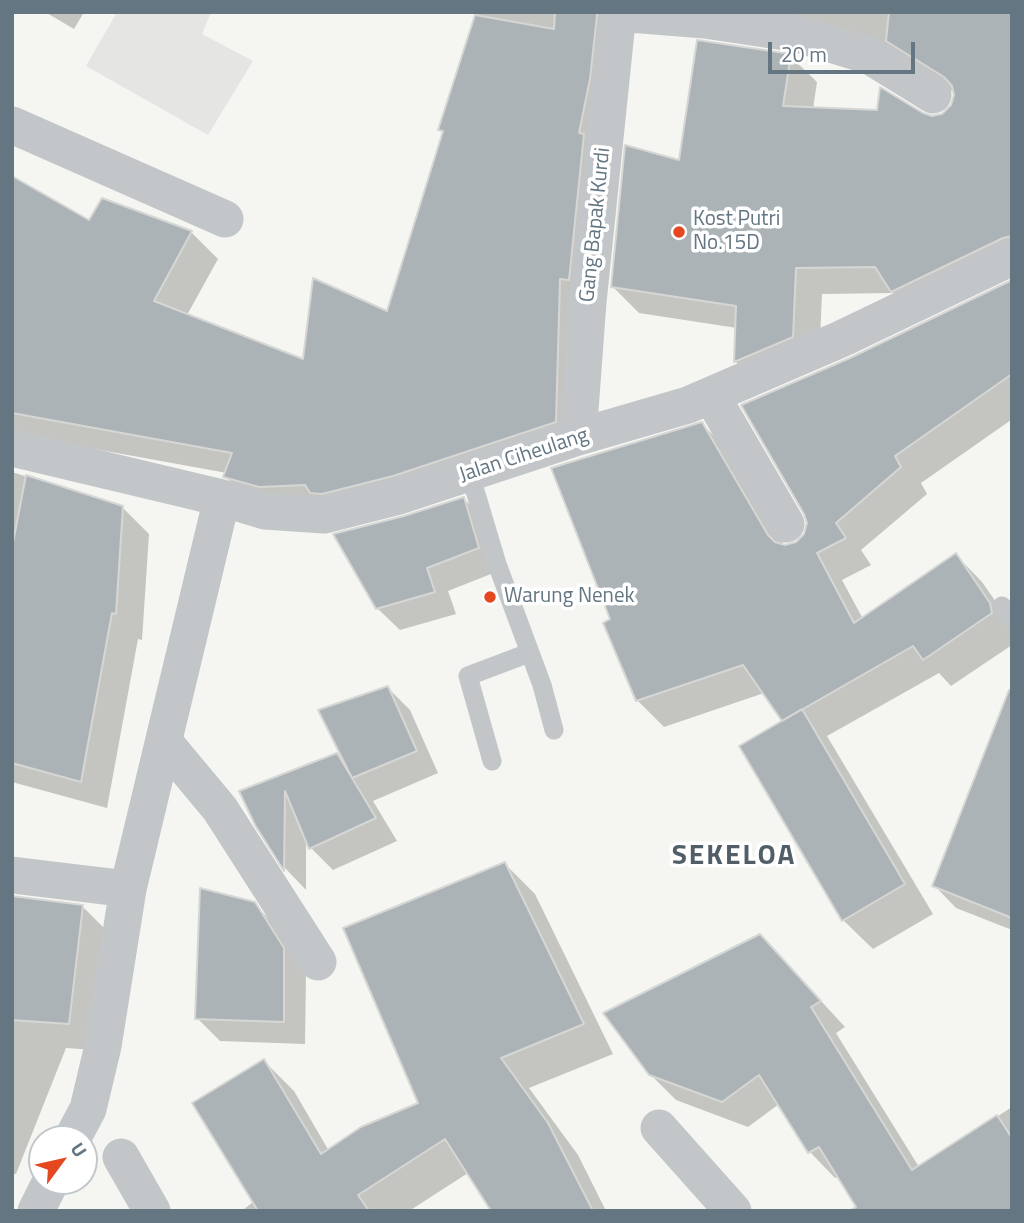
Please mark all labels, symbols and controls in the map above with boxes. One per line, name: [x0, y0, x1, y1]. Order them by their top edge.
scale bar: [772, 28, 919, 72]
text: 20 m: [781, 38, 827, 70]
street label: Gang Bapak Kurdi: [575, 146, 617, 304]
place label: Kost Putri No.15D: [693, 207, 780, 257]
marker: Kost Putri No.15D: [671, 224, 687, 240]
street label: Jalan Ciheulang: [456, 423, 592, 489]
place label: Warung Nenek: [504, 584, 635, 610]
marker: Warung Nenek: [482, 589, 498, 605]
district label: SEKELOA: [673, 840, 795, 874]
north arrow: [28, 1125, 98, 1195]
text: U: [64, 1136, 95, 1162]

